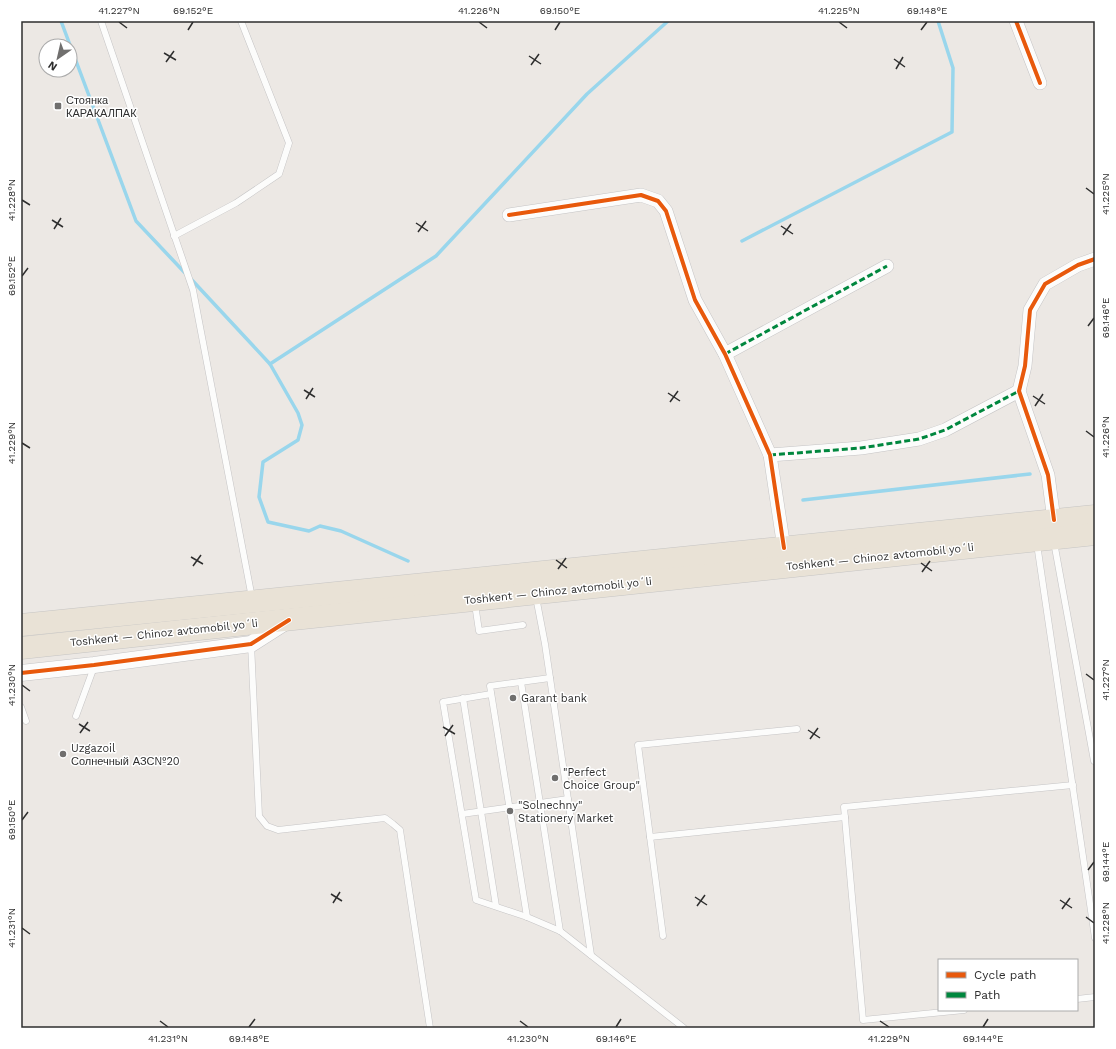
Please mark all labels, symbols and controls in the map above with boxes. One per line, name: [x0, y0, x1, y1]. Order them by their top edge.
text: 41.227°N: [98, 5, 140, 16]
text: 69.152°E: [173, 5, 213, 16]
text: 41.226°N: [458, 5, 500, 16]
text: 69.150°E: [540, 5, 580, 16]
text: 41.225°N: [818, 5, 860, 16]
text: 69.148°E: [907, 5, 947, 16]
north arrow: [38, 38, 78, 78]
text: N: [46, 58, 60, 74]
place label: Стоянка КАРАКАЛПАК: [66, 94, 137, 120]
marker: Стоянка КАРАКАЛПАК: [53, 101, 63, 111]
text: 41.225°N: [1100, 173, 1111, 215]
text: 41.228°N: [6, 179, 17, 221]
text: 69.152°E: [6, 256, 17, 296]
text: 69.146°E: [1100, 298, 1111, 338]
text: 41.226°N: [1100, 416, 1111, 458]
text: 41.229°N: [6, 422, 17, 464]
street label: Toshkent — Chinoz avtomobil yoʻli: [785, 541, 975, 573]
street label: Toshkent — Chinoz avtomobil yoʻli: [463, 575, 653, 607]
street label: Toshkent — Chinoz avtomobil yoʻli: [69, 617, 259, 649]
text: 41.227°N: [1100, 659, 1111, 701]
text: 41.230°N: [6, 664, 17, 706]
place label: Garant bank: [521, 692, 587, 705]
marker: Garant bank: [508, 693, 518, 703]
place label: Uzgazoil Солнечный АЗС№20: [71, 742, 180, 768]
marker: Uzgazoil Солнечный АЗС№20: [58, 749, 68, 759]
place label: "Perfect Choice Group": [563, 766, 640, 792]
marker: "Perfect Choice Group": [550, 773, 560, 783]
place label: "Solnechny" Stationery Market: [518, 799, 614, 825]
text: 69.150°E: [6, 800, 17, 840]
marker: "Solnechny" Stationery Market: [505, 806, 515, 816]
text: 69.144°E: [1100, 842, 1111, 882]
text: 41.228°N: [1100, 902, 1111, 944]
text: 41.231°N: [6, 908, 17, 948]
legend: [938, 959, 1078, 1011]
text: Cycle path: [974, 968, 1036, 982]
text: Path: [974, 988, 1000, 1002]
text: 41.231°N: [148, 1033, 188, 1044]
text: 69.148°E: [229, 1033, 269, 1044]
text: 41.230°N: [507, 1033, 549, 1044]
text: 69.146°E: [596, 1033, 636, 1044]
text: 41.229°N: [868, 1033, 910, 1044]
text: 69.144°E: [963, 1033, 1003, 1044]

